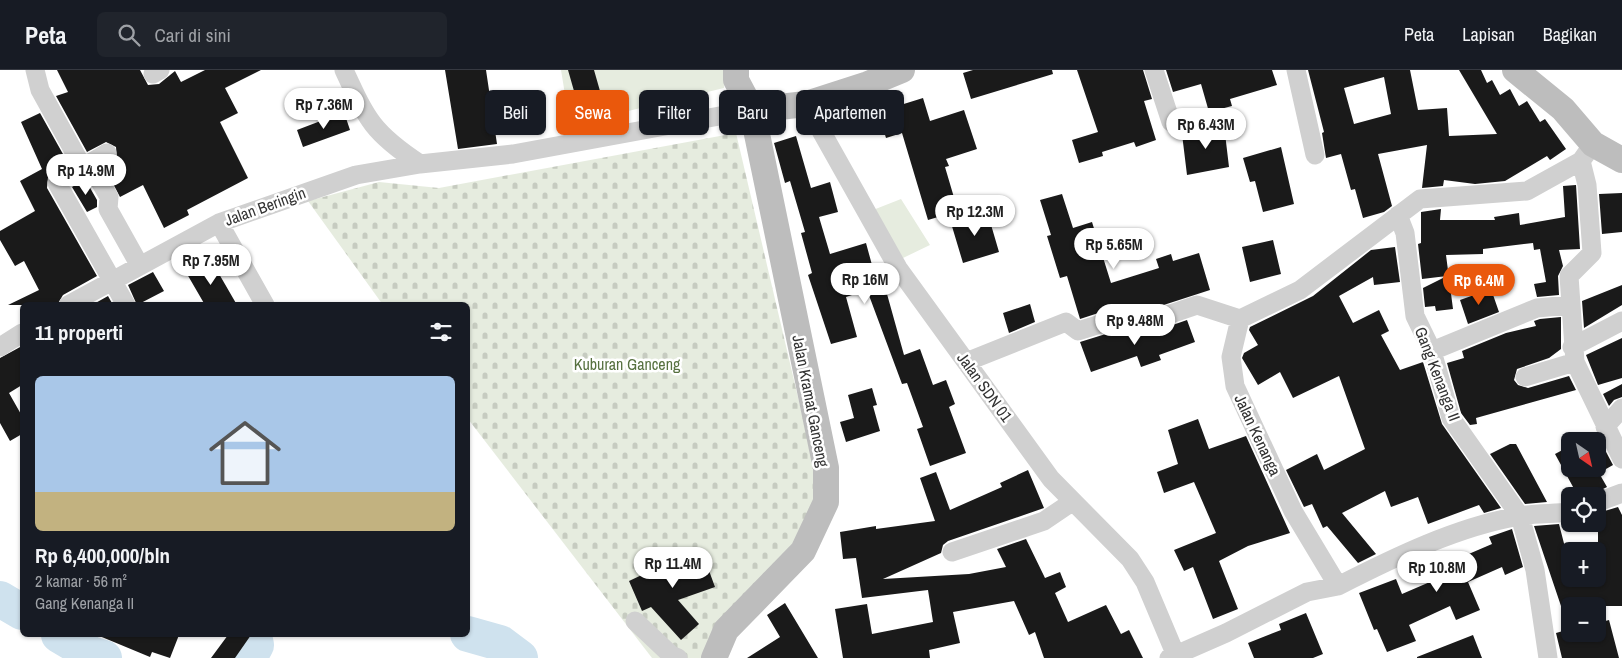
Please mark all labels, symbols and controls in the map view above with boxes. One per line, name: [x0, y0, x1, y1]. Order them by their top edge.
search box: [97, 12, 447, 57]
text: Peta: [25, 19, 67, 51]
icon: search: [115, 21, 143, 49]
text: Cari di sini: [155, 22, 231, 48]
text: Peta: [1404, 22, 1434, 47]
text: Lapisan: [1462, 22, 1515, 47]
text: Bagikan: [1543, 22, 1597, 47]
pin: Rp 7.36M: [272, 88, 376, 130]
chip: Beli: [485, 90, 546, 135]
chip: Sewa: [556, 90, 629, 135]
chip: Filter: [639, 90, 709, 135]
chip: Baru: [719, 90, 786, 135]
chip: Apartemen: [796, 90, 904, 135]
text: Rp 7.36M: [295, 93, 353, 115]
pin: Rp 6.43M: [1154, 108, 1258, 150]
text: Rp 6.43M: [1177, 113, 1235, 135]
pin: Rp 14.9M: [34, 154, 138, 196]
text: Rp 14.9M: [57, 159, 115, 181]
street label: Jalan Beringin: [221, 181, 309, 231]
pin: Rp 12.3M: [923, 194, 1027, 237]
text: Rp 12.3M: [946, 200, 1004, 222]
pin: Rp 5.65M: [1062, 228, 1166, 270]
text: Rp 5.65M: [1085, 233, 1143, 255]
pin: Rp 7.95M: [159, 244, 263, 286]
text: Rp 7.95M: [182, 249, 240, 271]
pin: Rp 16M: [824, 262, 906, 305]
pin: Rp 6.4M: [1433, 264, 1525, 306]
text: Rp 16M: [842, 268, 888, 290]
text: Rp 6.4M: [1454, 269, 1504, 291]
pin: Rp 9.48M: [1083, 304, 1187, 346]
text: Rp 9.48M: [1106, 309, 1164, 331]
text: 11 properti: [35, 318, 123, 347]
icon: filters: [427, 318, 455, 346]
street label: Gang Kenanga II: [1410, 324, 1466, 424]
street label: Jalan Kramat Ganceng: [787, 333, 835, 470]
street label: Jalan SDN 01: [952, 348, 1018, 427]
park label: Kuburan Ganceng: [574, 353, 681, 375]
street label: Jalan Kenanga: [1230, 391, 1287, 480]
icon: home: [200, 408, 290, 498]
north arrow: [1561, 432, 1606, 478]
map controls: [1561, 432, 1606, 642]
button: locate: [1561, 487, 1606, 532]
text: Rp 6,400,000/bln: [35, 541, 170, 570]
button: +: [1561, 542, 1606, 587]
pin: Rp 11.4M: [621, 546, 725, 589]
pin: Rp 10.8M: [1385, 550, 1489, 593]
text: Rp 11.4M: [645, 552, 701, 574]
text: Rp 10.8M: [1408, 556, 1466, 578]
text: 2 kamar · 56 m²: [35, 570, 127, 592]
text: Gang Kenanga II: [35, 592, 134, 614]
button: −: [1561, 597, 1606, 642]

